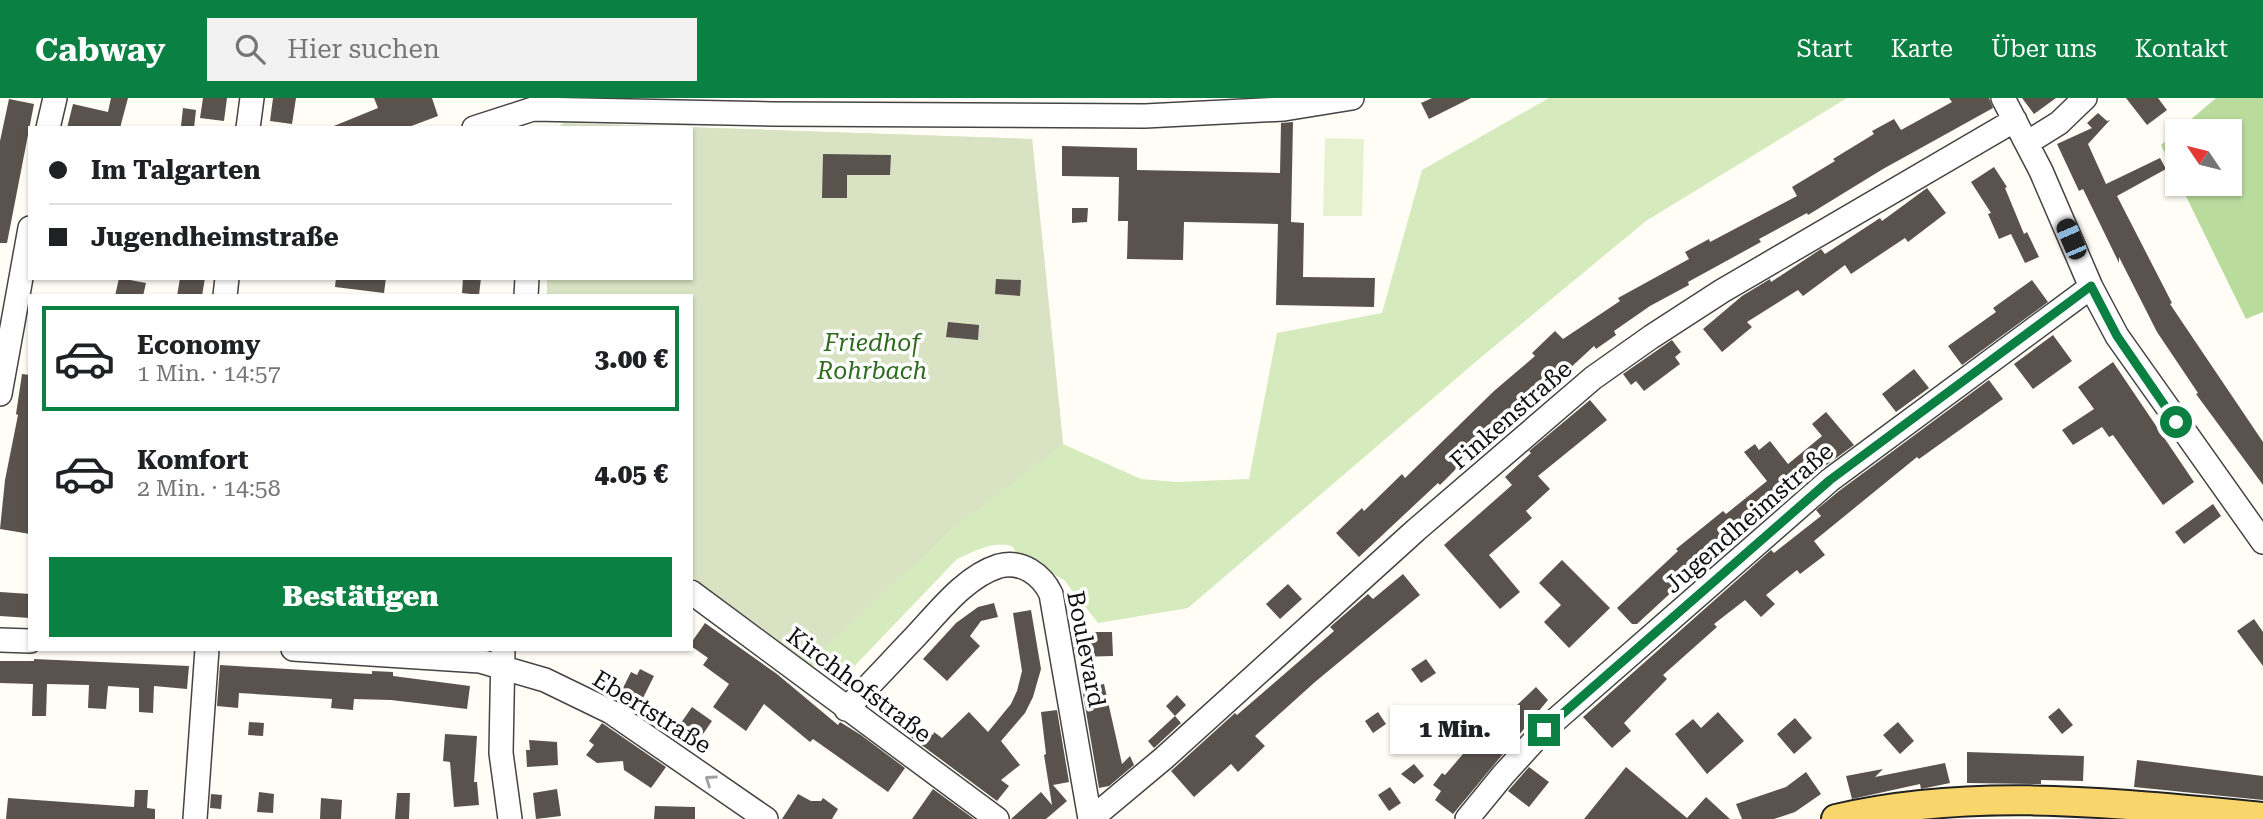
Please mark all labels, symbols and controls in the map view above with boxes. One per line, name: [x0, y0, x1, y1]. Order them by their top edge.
search box: [207, 18, 697, 81]
text: Cabway: [35, 30, 165, 69]
icon: search: [231, 30, 269, 68]
text: Hier suchen: [287, 34, 440, 64]
text: Start: [1797, 35, 1853, 63]
text: Karte: [1891, 35, 1953, 63]
text: Über uns: [1991, 35, 2097, 63]
text: Kontakt: [2135, 35, 2228, 63]
north arrow: [2165, 119, 2242, 196]
map controls: [2165, 119, 2242, 196]
text: Im Talgarten: [91, 155, 261, 185]
car: [2054, 216, 2089, 262]
text: Jugendheimstraße: [91, 222, 339, 252]
icon: car: [53, 327, 116, 390]
park label: Friedhof Rohrbach: [816, 329, 927, 385]
text: Economy: [137, 330, 260, 360]
text: 3.00 €: [595, 344, 668, 374]
street label: Finkenstraße: [1445, 355, 1577, 475]
text: 1 Min. · 14:57: [137, 360, 281, 387]
route start: [2160, 406, 2192, 438]
street label: Jugendheimstraße: [1659, 437, 1839, 599]
icon: car: [53, 442, 116, 505]
text: Komfort: [137, 445, 249, 475]
text: 4.05 €: [595, 459, 668, 489]
text: 2 Min. · 14:58: [137, 475, 281, 502]
button: Bestätigen: [49, 557, 672, 637]
street label: Boulevard: [1061, 589, 1111, 709]
street label: Kirchhofstraße: [781, 622, 937, 748]
street label: Ebertstraße: [588, 665, 716, 759]
callout: 1 Min.: [1390, 706, 1520, 754]
route end: [1528, 714, 1560, 746]
text: 1 Min.: [1419, 716, 1491, 743]
one-way arrow: [705, 776, 718, 788]

